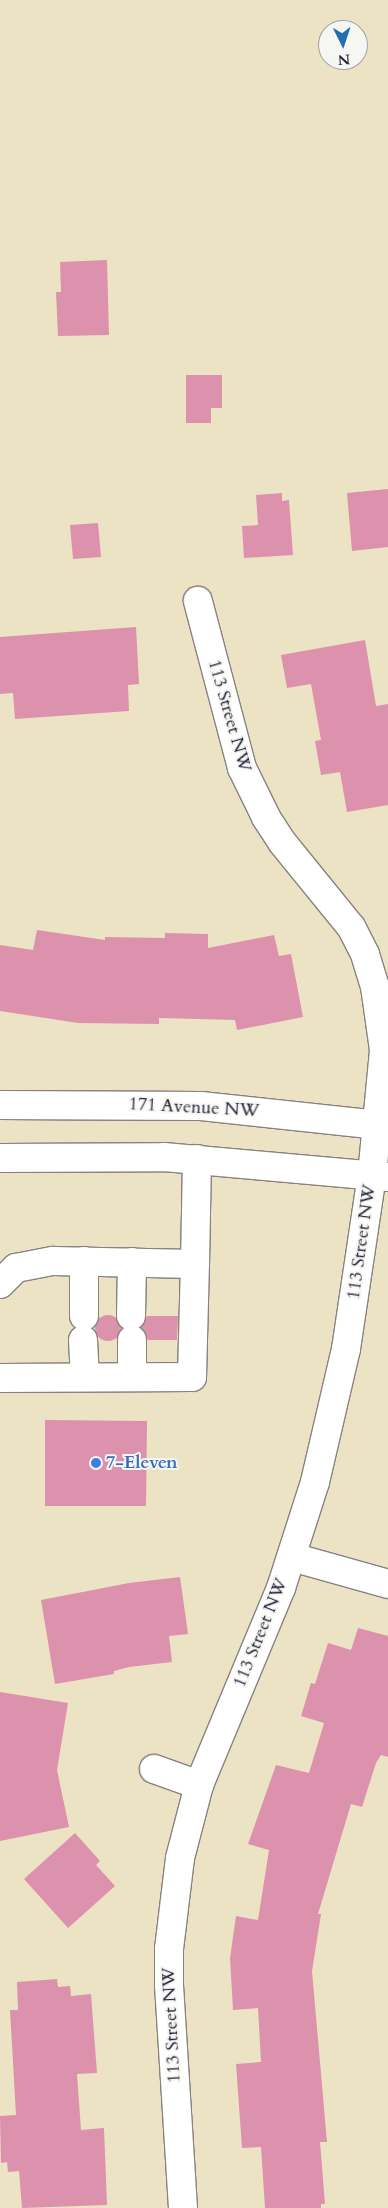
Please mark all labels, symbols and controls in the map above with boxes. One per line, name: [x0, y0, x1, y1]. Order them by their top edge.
north arrow: [318, 20, 368, 70]
text: N: [337, 50, 351, 69]
street label: 113 Street NW: [203, 657, 255, 775]
street label: 171 Avenue NW: [128, 1094, 260, 1122]
street label: 113 Street NW: [343, 1183, 381, 1301]
place label: 7-Eleven: [106, 1452, 178, 1474]
marker: 7-Eleven: [90, 1457, 102, 1469]
street label: 113 Street NW: [229, 1575, 293, 1691]
street label: 113 Street NW: [158, 1967, 186, 2083]

